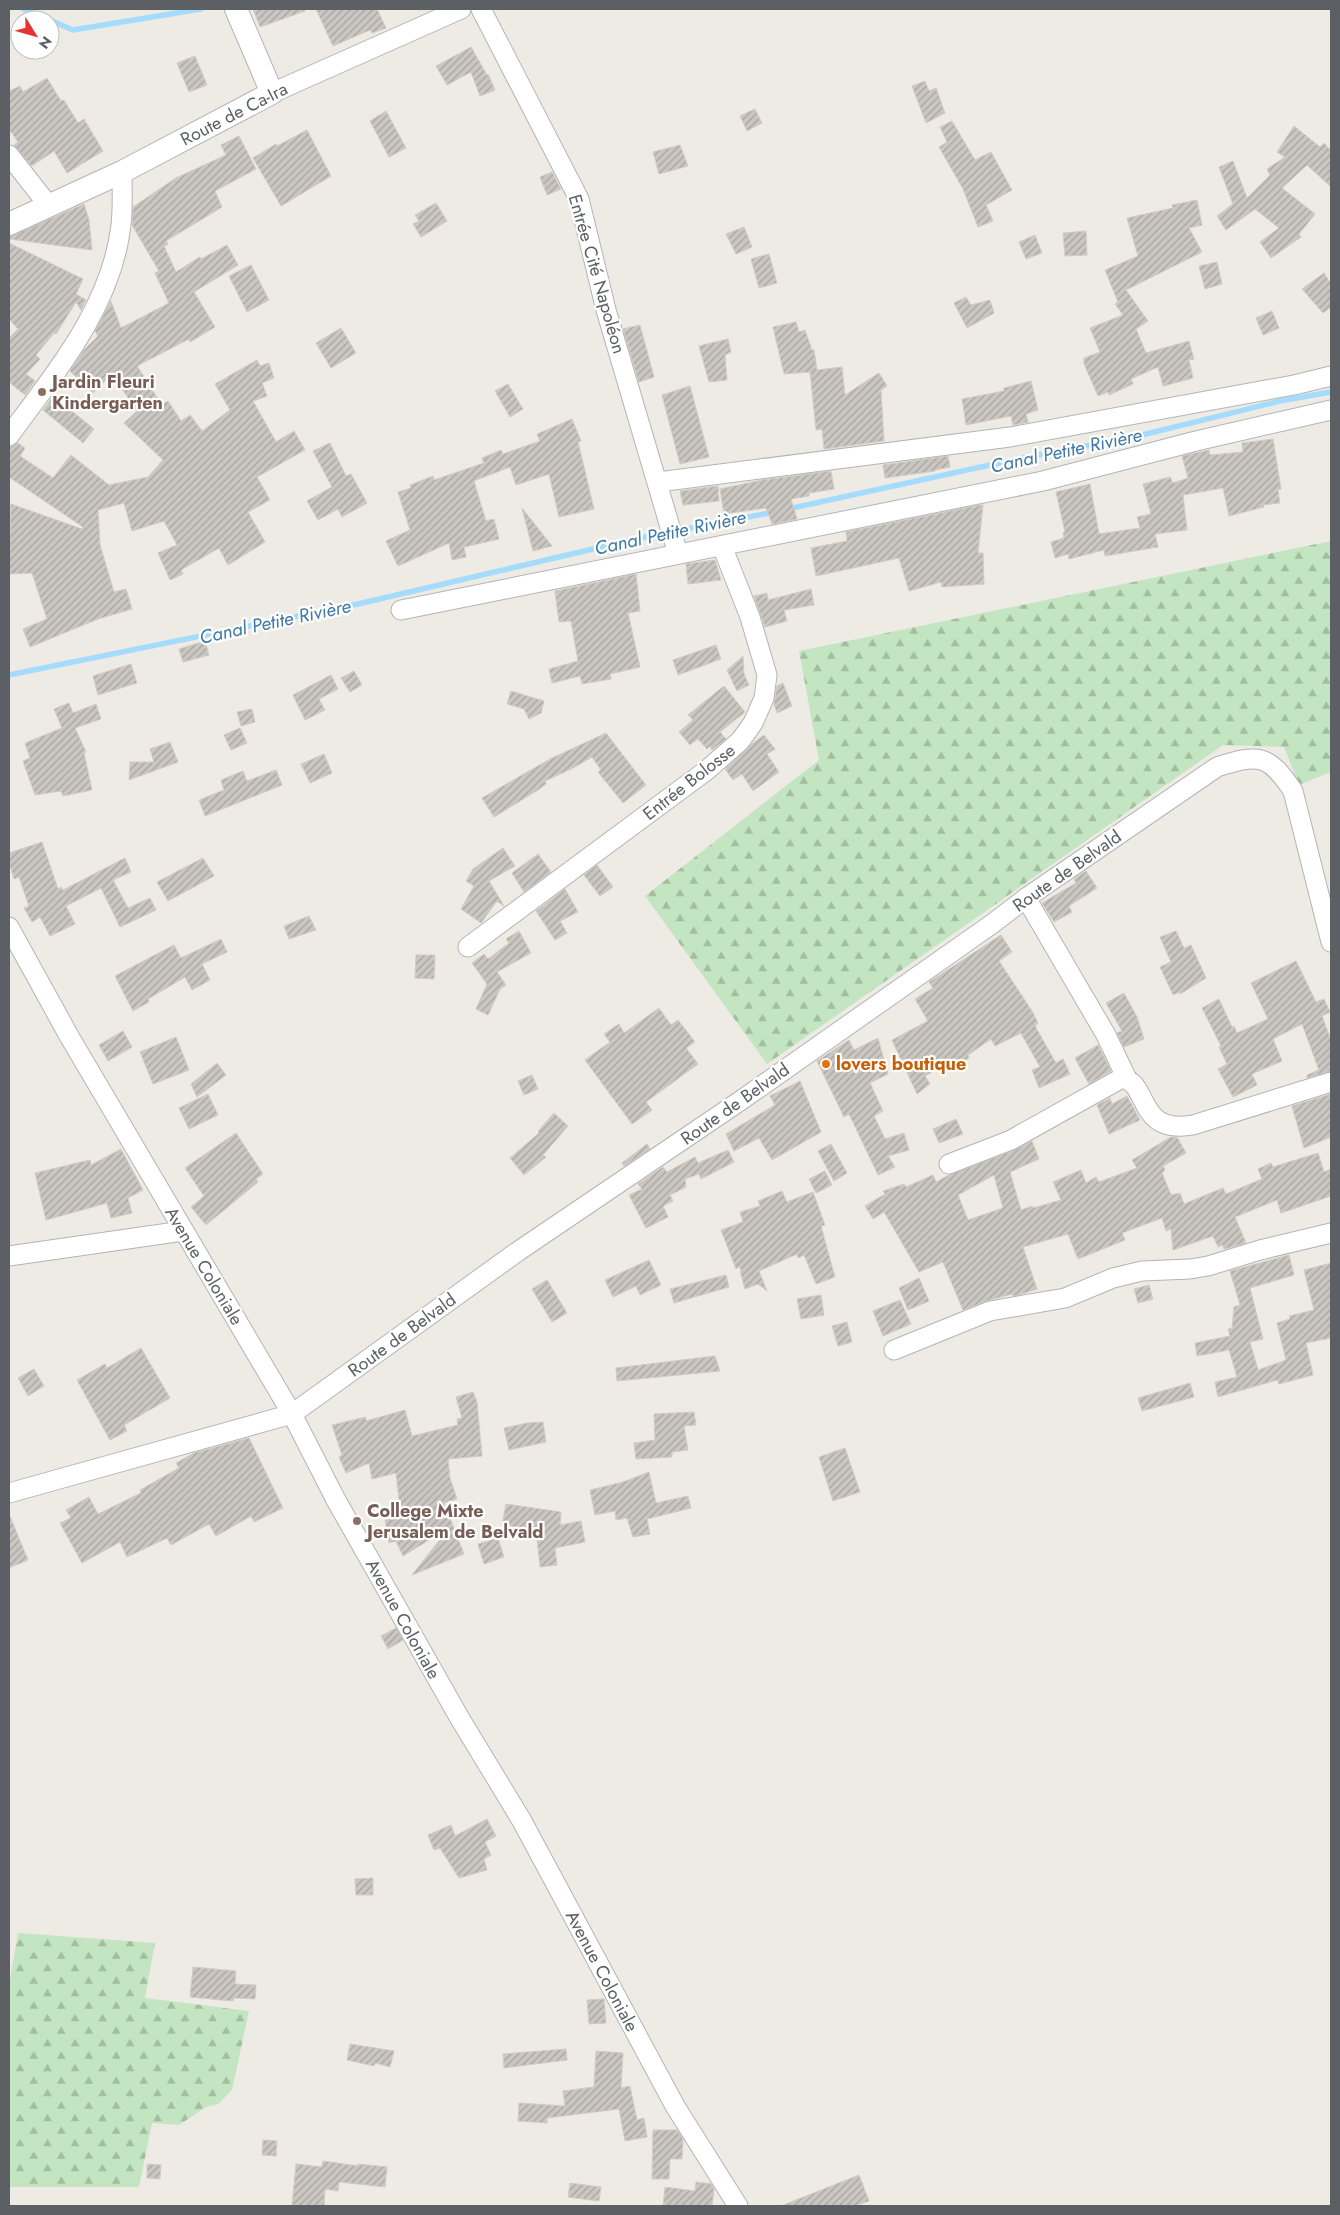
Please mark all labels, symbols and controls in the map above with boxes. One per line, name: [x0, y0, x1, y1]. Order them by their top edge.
north arrow: [10, 10, 60, 60]
text: N: [34, 32, 57, 53]
street label: Route de Ca-Ira: [176, 76, 292, 152]
street label: Entrée Cité Napoléon: [562, 191, 632, 357]
place label: Jardin Fleuri Kindergarten: [49, 369, 163, 416]
marker: Jardin Fleuri Kindergarten: [36, 386, 48, 398]
water label: Canal Petite Rivière: [988, 421, 1145, 480]
water label: Canal Petite Rivière: [592, 503, 749, 562]
water label: Canal Petite Rivière: [197, 592, 354, 651]
street label: Entrée Bolosse: [637, 738, 741, 826]
street label: Route de Belvald: [1007, 824, 1127, 918]
place label: lovers boutique: [836, 1051, 966, 1077]
street label: Route de Belvald: [675, 1057, 795, 1151]
marker: lovers boutique: [820, 1058, 832, 1070]
street label: Avenue Coloniale: [158, 1202, 250, 1330]
street label: Route de Belvald: [343, 1287, 461, 1383]
place label: College Mixte Jerusalem de Belvald: [364, 1498, 543, 1545]
marker: College Mixte Jerusalem de Belvald: [351, 1515, 363, 1527]
street label: Avenue Coloniale: [359, 1554, 447, 1684]
street label: Avenue Coloniale: [559, 1906, 645, 2036]

